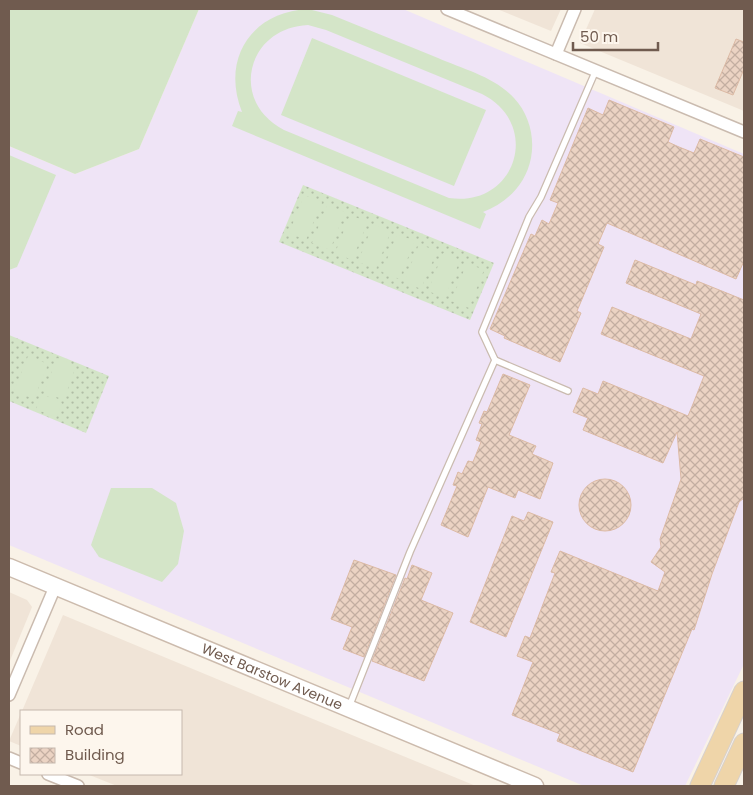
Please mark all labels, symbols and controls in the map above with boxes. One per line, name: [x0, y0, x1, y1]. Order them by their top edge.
scale bar: [573, 20, 658, 52]
text: 50 m: [580, 26, 618, 47]
street label: West Barstow Avenue: [199, 638, 346, 715]
legend: [20, 710, 182, 775]
text: Road: [65, 719, 104, 740]
text: Building: [65, 744, 125, 765]

